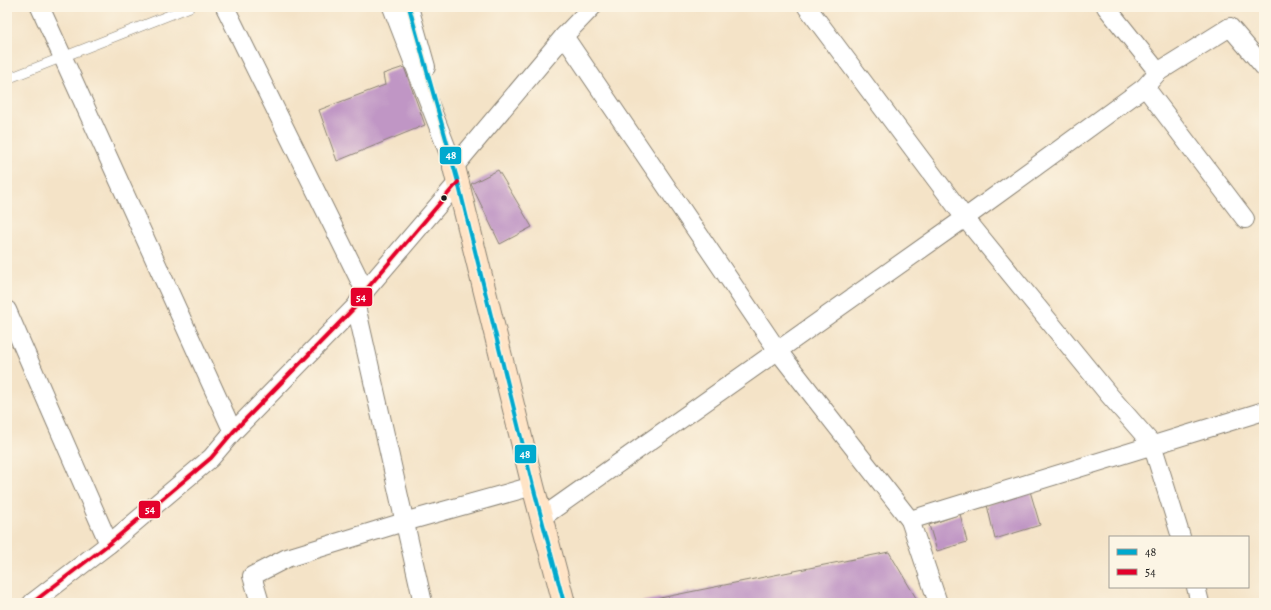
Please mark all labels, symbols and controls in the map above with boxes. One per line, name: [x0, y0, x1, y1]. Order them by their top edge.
line badge: 48: [439, 146, 462, 165]
text: 48: [446, 148, 456, 163]
unlabelled marker: [439, 193, 449, 203]
line badge: 54: [350, 287, 373, 307]
text: 54: [356, 290, 366, 305]
line badge: 48: [514, 444, 537, 464]
text: 48: [520, 447, 530, 462]
line badge: 54: [138, 500, 161, 519]
text: 54: [145, 502, 155, 517]
legend: [1109, 536, 1249, 588]
text: 48: [1145, 544, 1156, 560]
text: 54: [1145, 564, 1156, 580]

